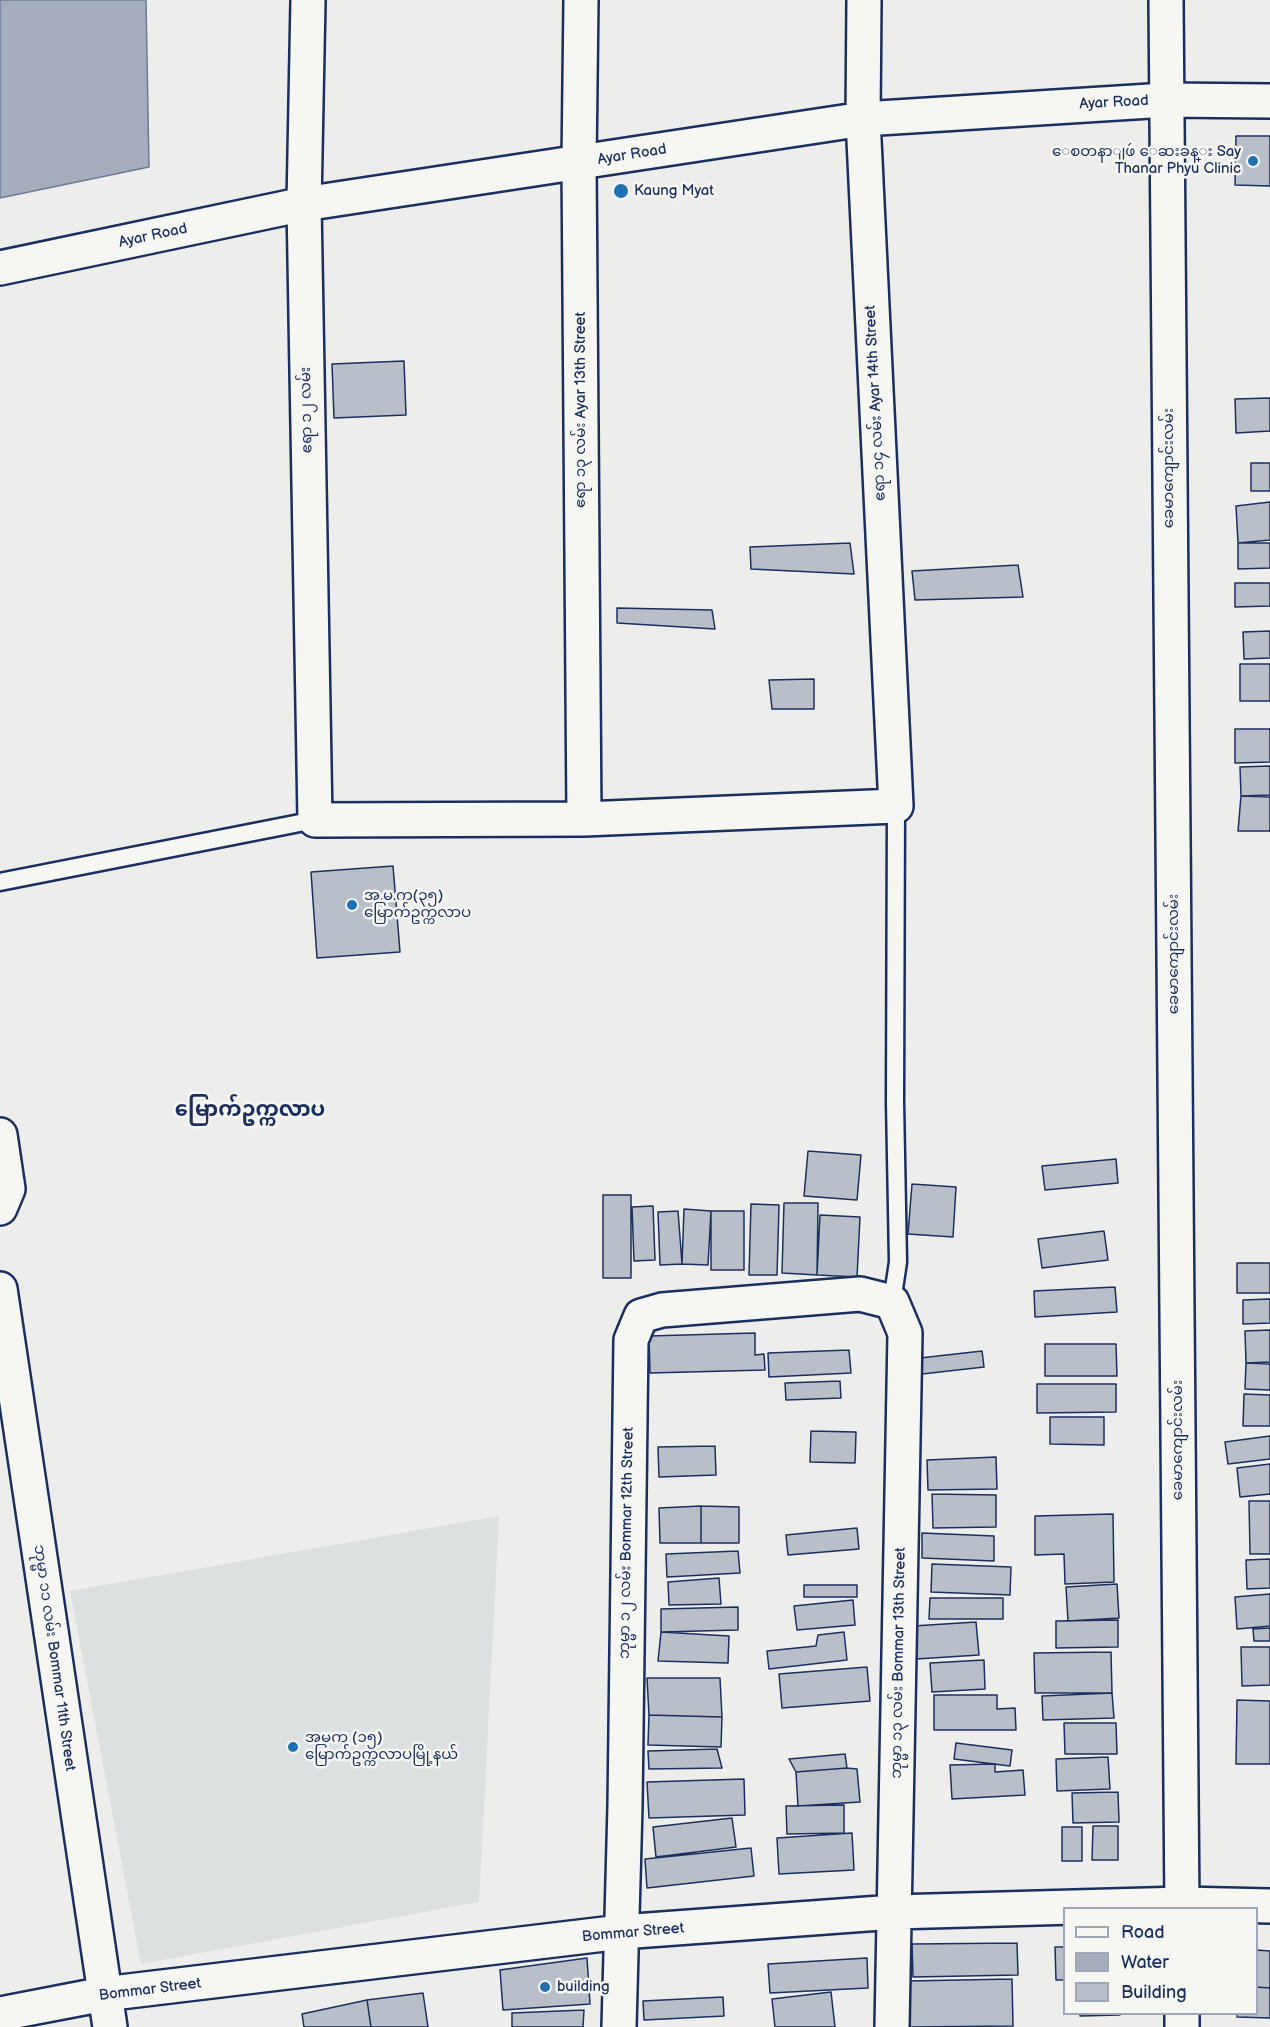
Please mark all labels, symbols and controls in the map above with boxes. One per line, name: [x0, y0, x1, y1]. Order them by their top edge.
street label: Ayar Road: [1079, 92, 1149, 114]
street label: Ayar Road: [596, 141, 668, 169]
place label: ေစတနာျဖဴ ေဆးခန္း Say Thanar Phyu Clinic: [1052, 143, 1241, 178]
marker: ေစတနာျဖဴ ေဆးခန္း Say Thanar Phyu Clinic: [1246, 154, 1260, 168]
marker: Kaung Myat: [612, 182, 630, 200]
place label: Kaung Myat: [634, 182, 714, 200]
street label: Ayar Road: [117, 220, 189, 252]
street label: ဧရာ ၁၄ လမ်း Ayar 14th Street: [862, 305, 890, 501]
street label: ဧရာ ၁၃ လမ်း Ayar 13th Street: [572, 312, 590, 508]
street label: ဧရာ ၁၂ လမ်း: [297, 367, 317, 453]
street label: ခေမာကျောင်းလမ်း: [1160, 408, 1178, 528]
place label: အ.မ.က(၃၅) မြောက်ဥက္ကလာပ: [364, 887, 471, 922]
street label: ခေမာကျောင်းလမ်း: [1165, 894, 1183, 1014]
marker: အ.မ.က(၃၅) မြောက်ဥက္ကလာပ: [345, 898, 359, 912]
district label: မြောက်‌ဥက္ကလာပ: [175, 1098, 325, 1124]
street label: ခေမာကျောင်းလမ်း: [1169, 1380, 1187, 1500]
street label: ဘုမ္မာ ၁၂ လမ်း Bommar 12th Street: [616, 1427, 638, 1659]
street label: ဘုမ္မာ ၁၁ လမ်း Bommar 11th Street: [29, 1544, 79, 1772]
street label: ဘုမ္မာ ၁၃ လမ်း Bommar 13th Street: [888, 1547, 910, 1779]
place label: အမက (၁၅) မြောက်ဥက္ကလာပမြို့နယ်: [305, 1729, 458, 1764]
marker: အမက (၁၅) မြောက်ဥက္ကလာပမြို့နယ်: [286, 1740, 300, 1754]
legend: [1063, 1907, 1258, 2015]
street label: Bommar Street: [581, 1920, 685, 1946]
text: Road: [1121, 1922, 1165, 1943]
text: Water: [1121, 1952, 1169, 1973]
street label: Bommar Street: [98, 1975, 202, 2005]
place label: building: [557, 1978, 610, 1996]
marker: building: [538, 1980, 552, 1994]
text: Building: [1121, 1982, 1187, 2003]

